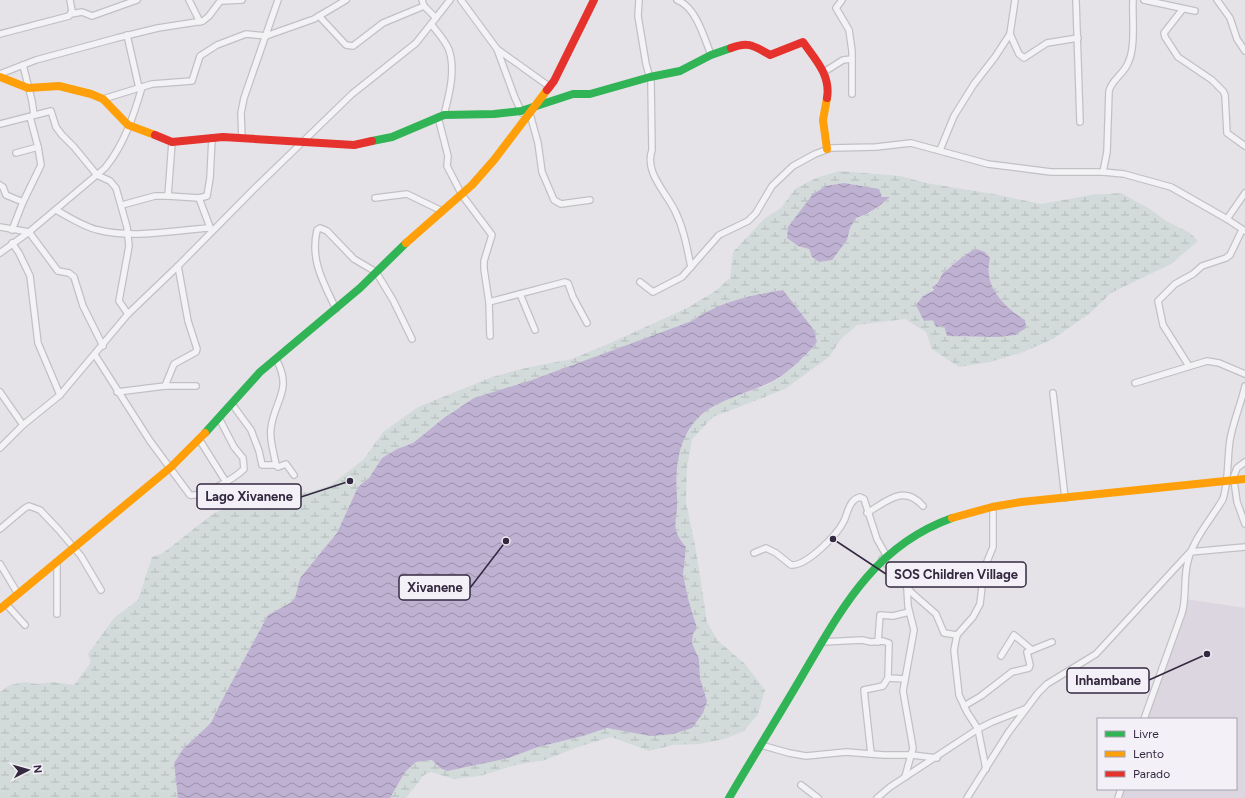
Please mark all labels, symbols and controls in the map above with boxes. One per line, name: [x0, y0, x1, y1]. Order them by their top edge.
callout: Lago Xivanene: [197, 484, 301, 509]
text: Lago Xivanene: [205, 489, 293, 504]
callout: SOS Children Village: [886, 562, 1026, 587]
text: SOS Children Village: [894, 567, 1018, 582]
callout: Xivanene: [399, 575, 470, 600]
text: Xivanene: [407, 580, 463, 595]
callout: Inhambane: [1067, 668, 1149, 693]
text: Inhambane: [1075, 673, 1141, 688]
legend: [1097, 718, 1237, 790]
text: Livre: [1133, 727, 1159, 741]
text: Lento: [1133, 747, 1164, 761]
north arrow: [8, 750, 48, 790]
text: N: [31, 764, 44, 774]
text: Parado: [1133, 767, 1170, 781]

